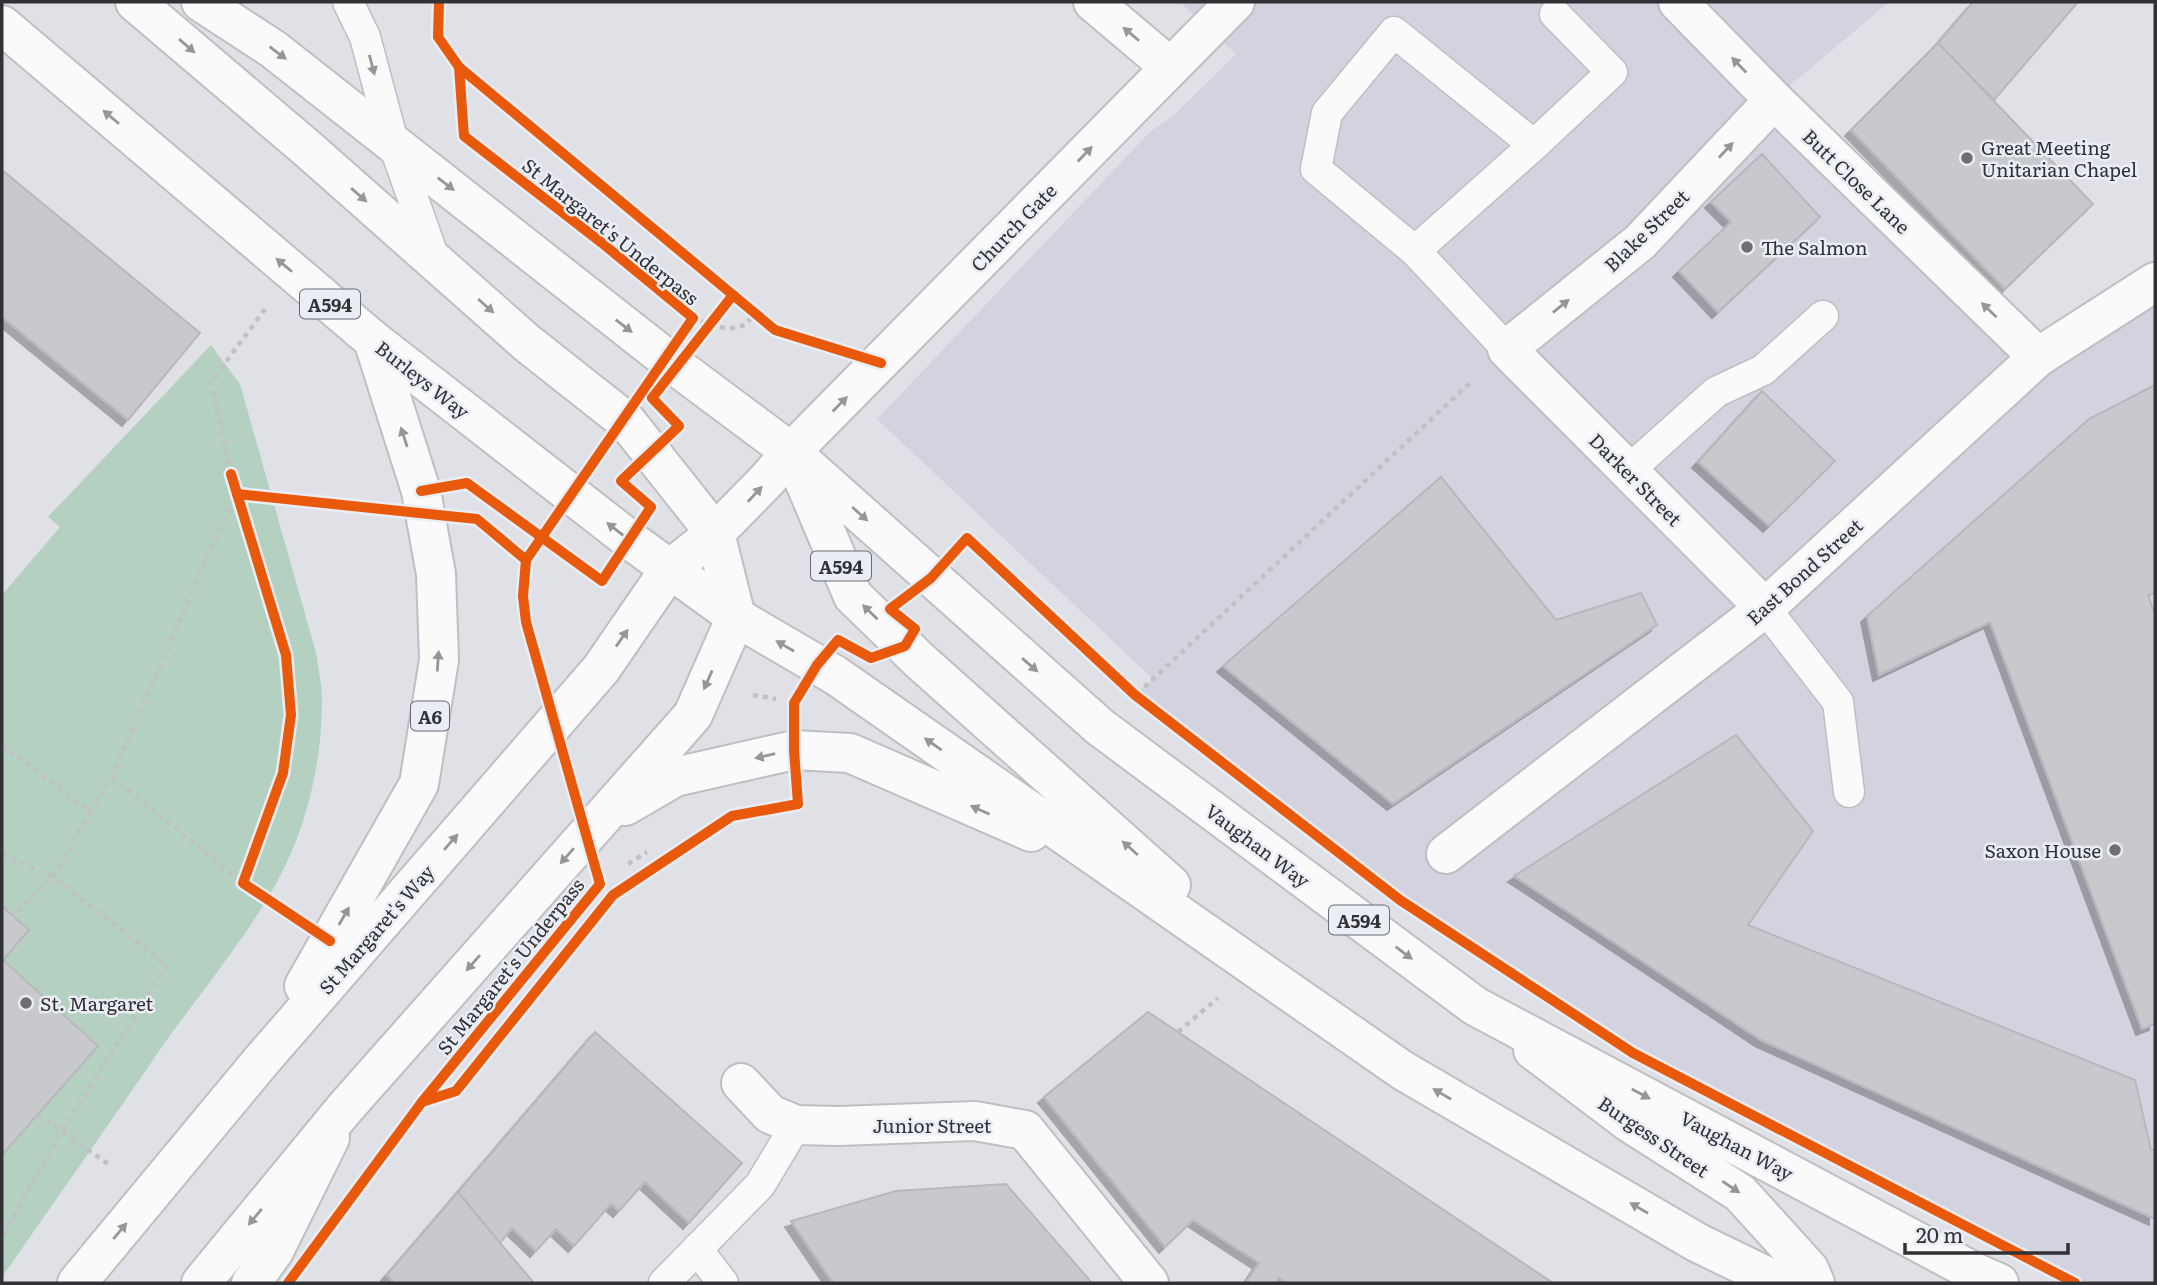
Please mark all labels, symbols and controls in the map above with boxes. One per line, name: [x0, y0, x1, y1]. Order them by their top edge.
one-way arrow: [1123, 27, 1141, 42]
one-way arrow: [178, 38, 196, 54]
one-way arrow: [269, 46, 287, 60]
one-way arrow: [368, 55, 378, 76]
one-way arrow: [1731, 56, 1748, 73]
one-way arrow: [102, 110, 119, 125]
street label: Butt Close Lane: [1797, 122, 1917, 240]
place label: Great Meeting Unitarian Chapel: [1981, 133, 2137, 183]
one-way arrow: [1718, 141, 1734, 159]
one-way arrow: [1077, 146, 1093, 162]
marker: Great Meeting Unitarian Chapel: [1959, 150, 1975, 166]
street label: St Margaret's Underpass: [517, 151, 705, 311]
street label: Church Gate: [964, 176, 1062, 277]
one-way arrow: [437, 177, 455, 192]
street label: Blake Street: [1597, 182, 1695, 278]
one-way arrow: [350, 187, 368, 203]
place label: The Salmon: [1761, 233, 1868, 261]
marker: The Salmon: [1739, 239, 1755, 255]
one-way arrow: [275, 257, 293, 273]
road number: A594: [300, 290, 360, 318]
one-way arrow: [477, 298, 494, 313]
one-way arrow: [1551, 298, 1569, 313]
one-way arrow: [1981, 301, 1998, 318]
one-way arrow: [615, 318, 633, 333]
street label: Burleys Way: [370, 333, 476, 425]
one-way arrow: [831, 395, 848, 412]
street label: Darker Street: [1583, 426, 1689, 532]
one-way arrow: [398, 427, 409, 448]
one-way arrow: [746, 486, 762, 503]
one-way arrow: [851, 506, 869, 522]
street label: East Bond Street: [1740, 511, 1869, 631]
one-way arrow: [606, 522, 624, 536]
road number: A594: [811, 552, 871, 580]
one-way arrow: [862, 605, 879, 621]
one-way arrow: [615, 629, 629, 647]
one-way arrow: [776, 640, 795, 653]
one-way arrow: [432, 649, 443, 671]
one-way arrow: [1021, 657, 1039, 673]
one-way arrow: [702, 670, 714, 690]
road number: A6: [411, 702, 449, 730]
one-way arrow: [924, 737, 942, 751]
one-way arrow: [754, 751, 776, 762]
street label: Vaughan Way: [1200, 796, 1316, 894]
one-way arrow: [970, 804, 990, 816]
one-way arrow: [443, 834, 458, 851]
place label: Saxon House: [1984, 836, 2101, 864]
one-way arrow: [1121, 840, 1139, 856]
marker: Saxon House: [2107, 842, 2123, 858]
one-way arrow: [559, 847, 575, 865]
street label: St Margaret's Way: [312, 858, 440, 1000]
street label: St Margaret's Underpass: [430, 872, 590, 1060]
road number: A594: [1329, 905, 1389, 934]
one-way arrow: [338, 906, 350, 926]
one-way arrow: [1395, 946, 1413, 960]
one-way arrow: [465, 954, 481, 972]
place label: St. Margaret: [40, 989, 154, 1017]
marker: St. Margaret: [18, 995, 34, 1011]
one-way arrow: [1433, 1087, 1452, 1100]
street label: Burgess Street: [1593, 1088, 1715, 1184]
one-way arrow: [1631, 1089, 1651, 1100]
street label: Vaughan Way: [1675, 1103, 1799, 1187]
street label: Junior Street: [872, 1111, 992, 1139]
one-way arrow: [1721, 1180, 1740, 1193]
one-way arrow: [1629, 1202, 1648, 1215]
one-way arrow: [248, 1209, 263, 1226]
scale bar: [1905, 1212, 2068, 1256]
text: 20 m: [1916, 1218, 1963, 1249]
one-way arrow: [112, 1222, 127, 1239]

